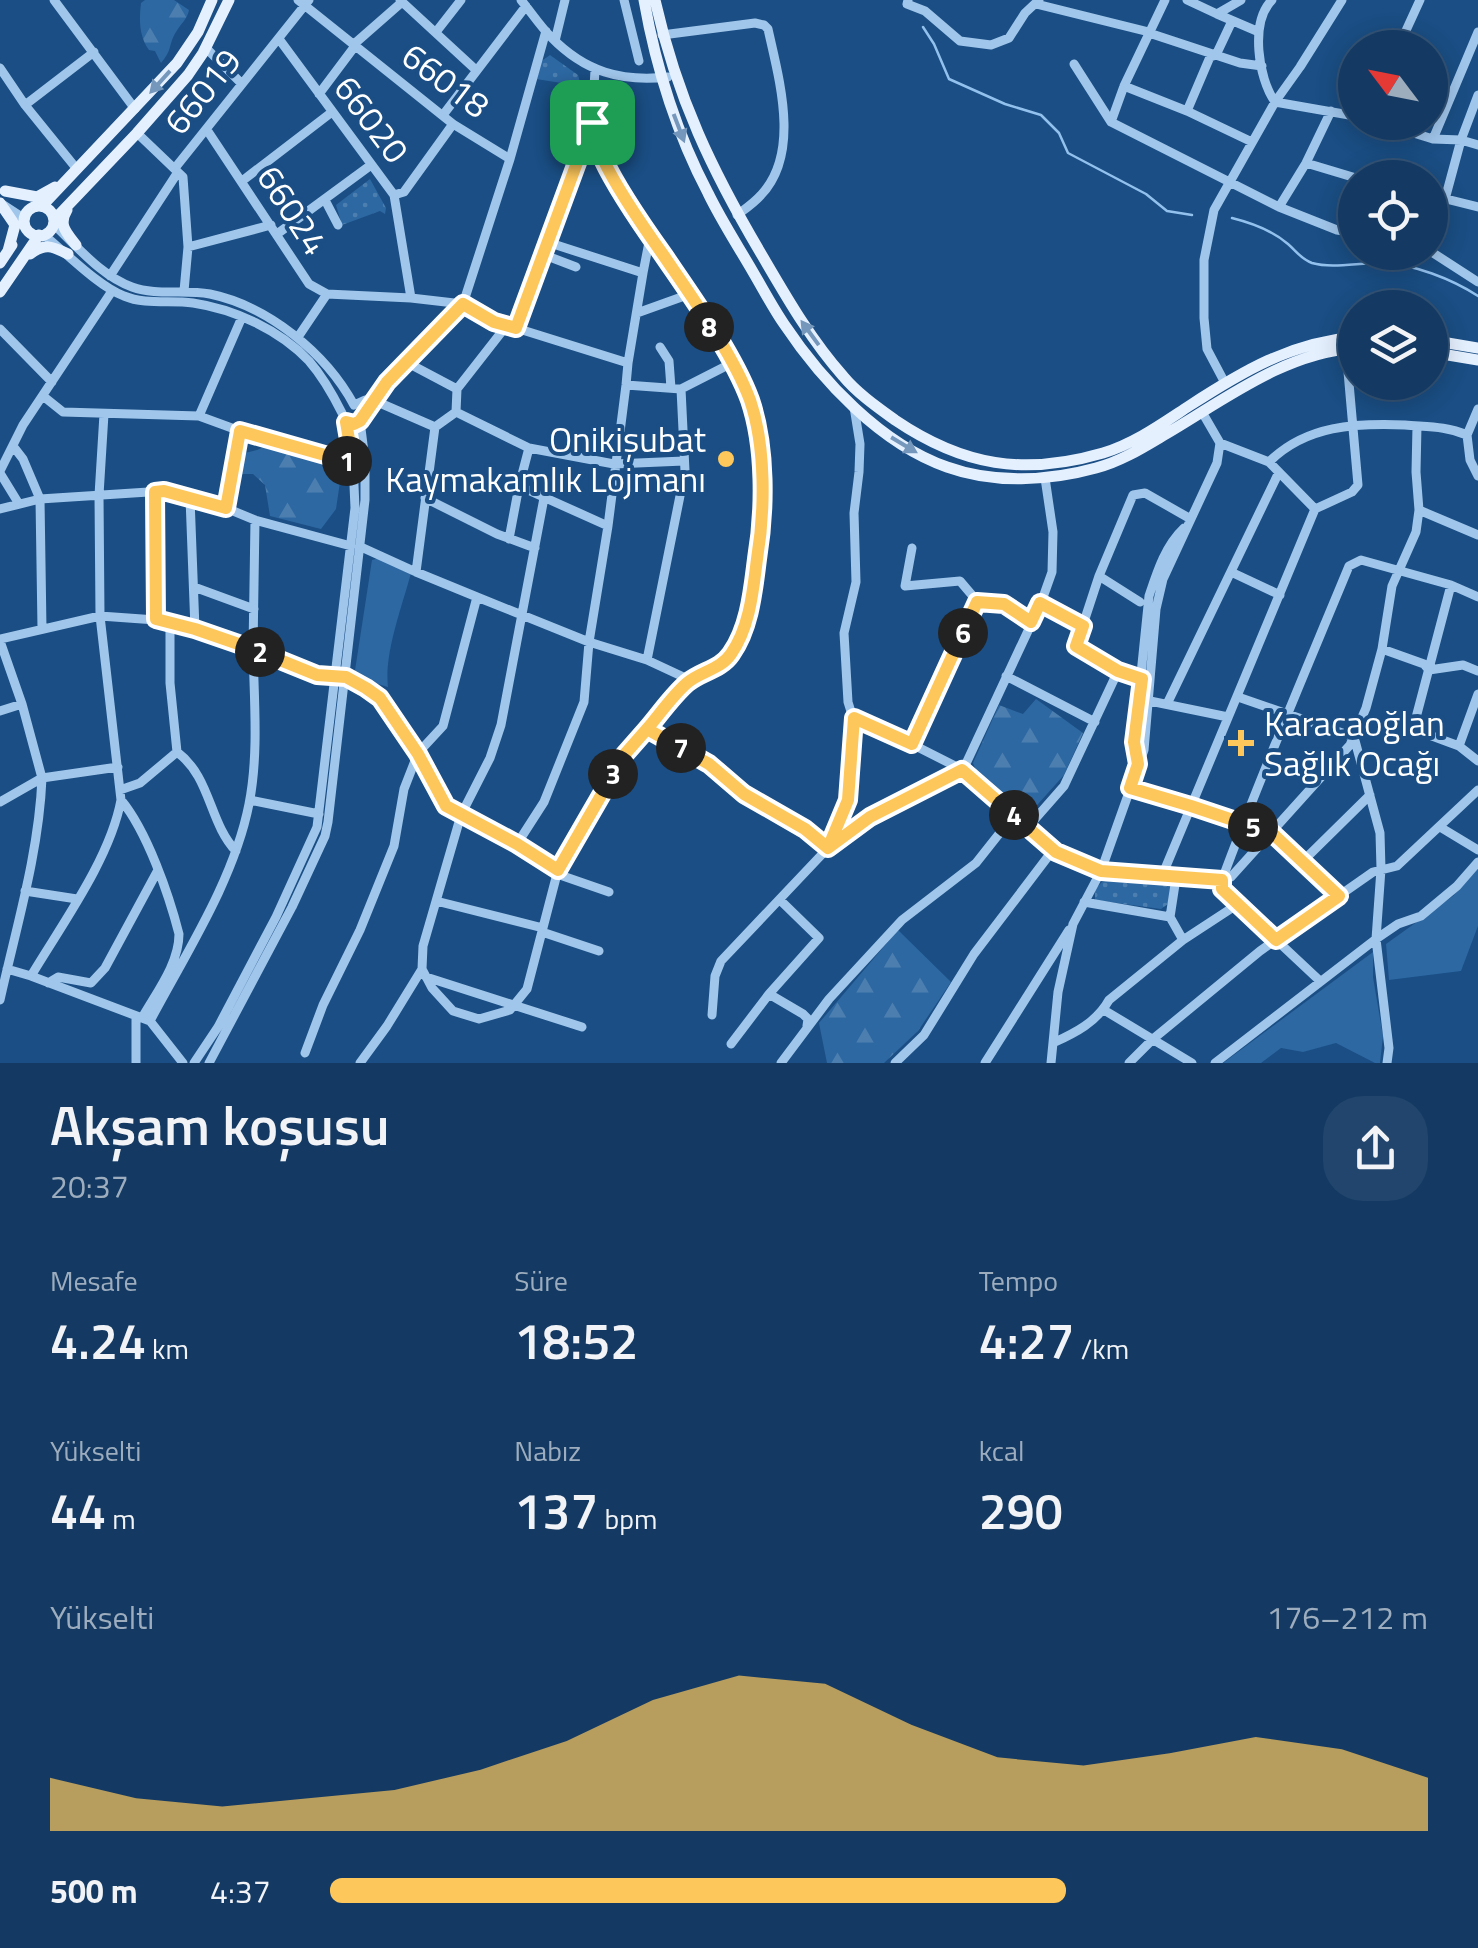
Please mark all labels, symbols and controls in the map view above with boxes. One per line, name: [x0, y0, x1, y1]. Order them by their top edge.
street label: 66018: [391, 29, 501, 131]
north arrow: [1338, 30, 1448, 140]
map controls: [1338, 30, 1448, 400]
street label: 66019: [150, 36, 254, 146]
street label: 66020: [321, 64, 423, 174]
one-way arrow: [149, 70, 172, 94]
pin: [550, 80, 635, 165]
icon: arrive: [565, 95, 620, 150]
one-way arrow: [671, 113, 687, 143]
street label: 66024: [244, 154, 342, 266]
button: locate: [1338, 160, 1448, 270]
button: layers: [1338, 290, 1448, 400]
pin: 8: [684, 302, 734, 352]
text: 8: [701, 305, 717, 348]
one-way arrow: [801, 320, 821, 346]
place label: Onikişubat Kaymakamlık Lojmanı: [385, 412, 706, 506]
one-way arrow: [890, 435, 918, 453]
pin: 1: [322, 436, 372, 486]
text: 1: [339, 439, 355, 482]
marker: Onikişubat Kaymakamlık Lojmanı: [715, 448, 737, 470]
pin: 6: [938, 608, 988, 658]
text: 6: [955, 611, 971, 654]
pin: 2: [235, 627, 285, 677]
text: 2: [252, 630, 268, 673]
place label: Karacaoğlan Sağlık Ocağı: [1264, 696, 1445, 790]
pin: 7: [656, 723, 706, 773]
text: 7: [673, 726, 689, 769]
marker: Karacaoğlan Sağlık Ocağı: [1228, 730, 1254, 756]
pin: 3: [588, 749, 638, 799]
text: 3: [605, 752, 621, 795]
pin: 4: [989, 790, 1039, 840]
text: 4: [1006, 793, 1022, 836]
pin: 5: [1228, 802, 1278, 852]
text: 5: [1245, 805, 1261, 848]
text: Akşam koşusu: [50, 1083, 390, 1166]
button: share: [1323, 1096, 1428, 1201]
text: 20:37: [50, 1162, 129, 1210]
text: Mesafe: [50, 1259, 138, 1302]
text: Süre: [514, 1259, 568, 1302]
text: Tempo: [979, 1259, 1058, 1302]
text: 4.24: [50, 1302, 146, 1378]
text: 18:52: [514, 1302, 638, 1378]
text: 4:27: [979, 1302, 1075, 1378]
text: km: [146, 1327, 189, 1370]
text: /km: [1075, 1327, 1129, 1370]
text: Yükselti: [50, 1429, 141, 1472]
text: Nabız: [514, 1429, 581, 1472]
text: kcal: [979, 1429, 1024, 1472]
text: 44: [50, 1472, 106, 1548]
text: 137: [514, 1472, 598, 1548]
text: 290: [979, 1472, 1063, 1548]
text: m: [106, 1497, 136, 1540]
text: bpm: [598, 1497, 657, 1540]
text: Yükselti: [50, 1593, 154, 1641]
text: 176–212 m: [1266, 1593, 1428, 1641]
text: 500 m: [50, 1867, 138, 1915]
text: 4:37: [210, 1867, 271, 1915]

